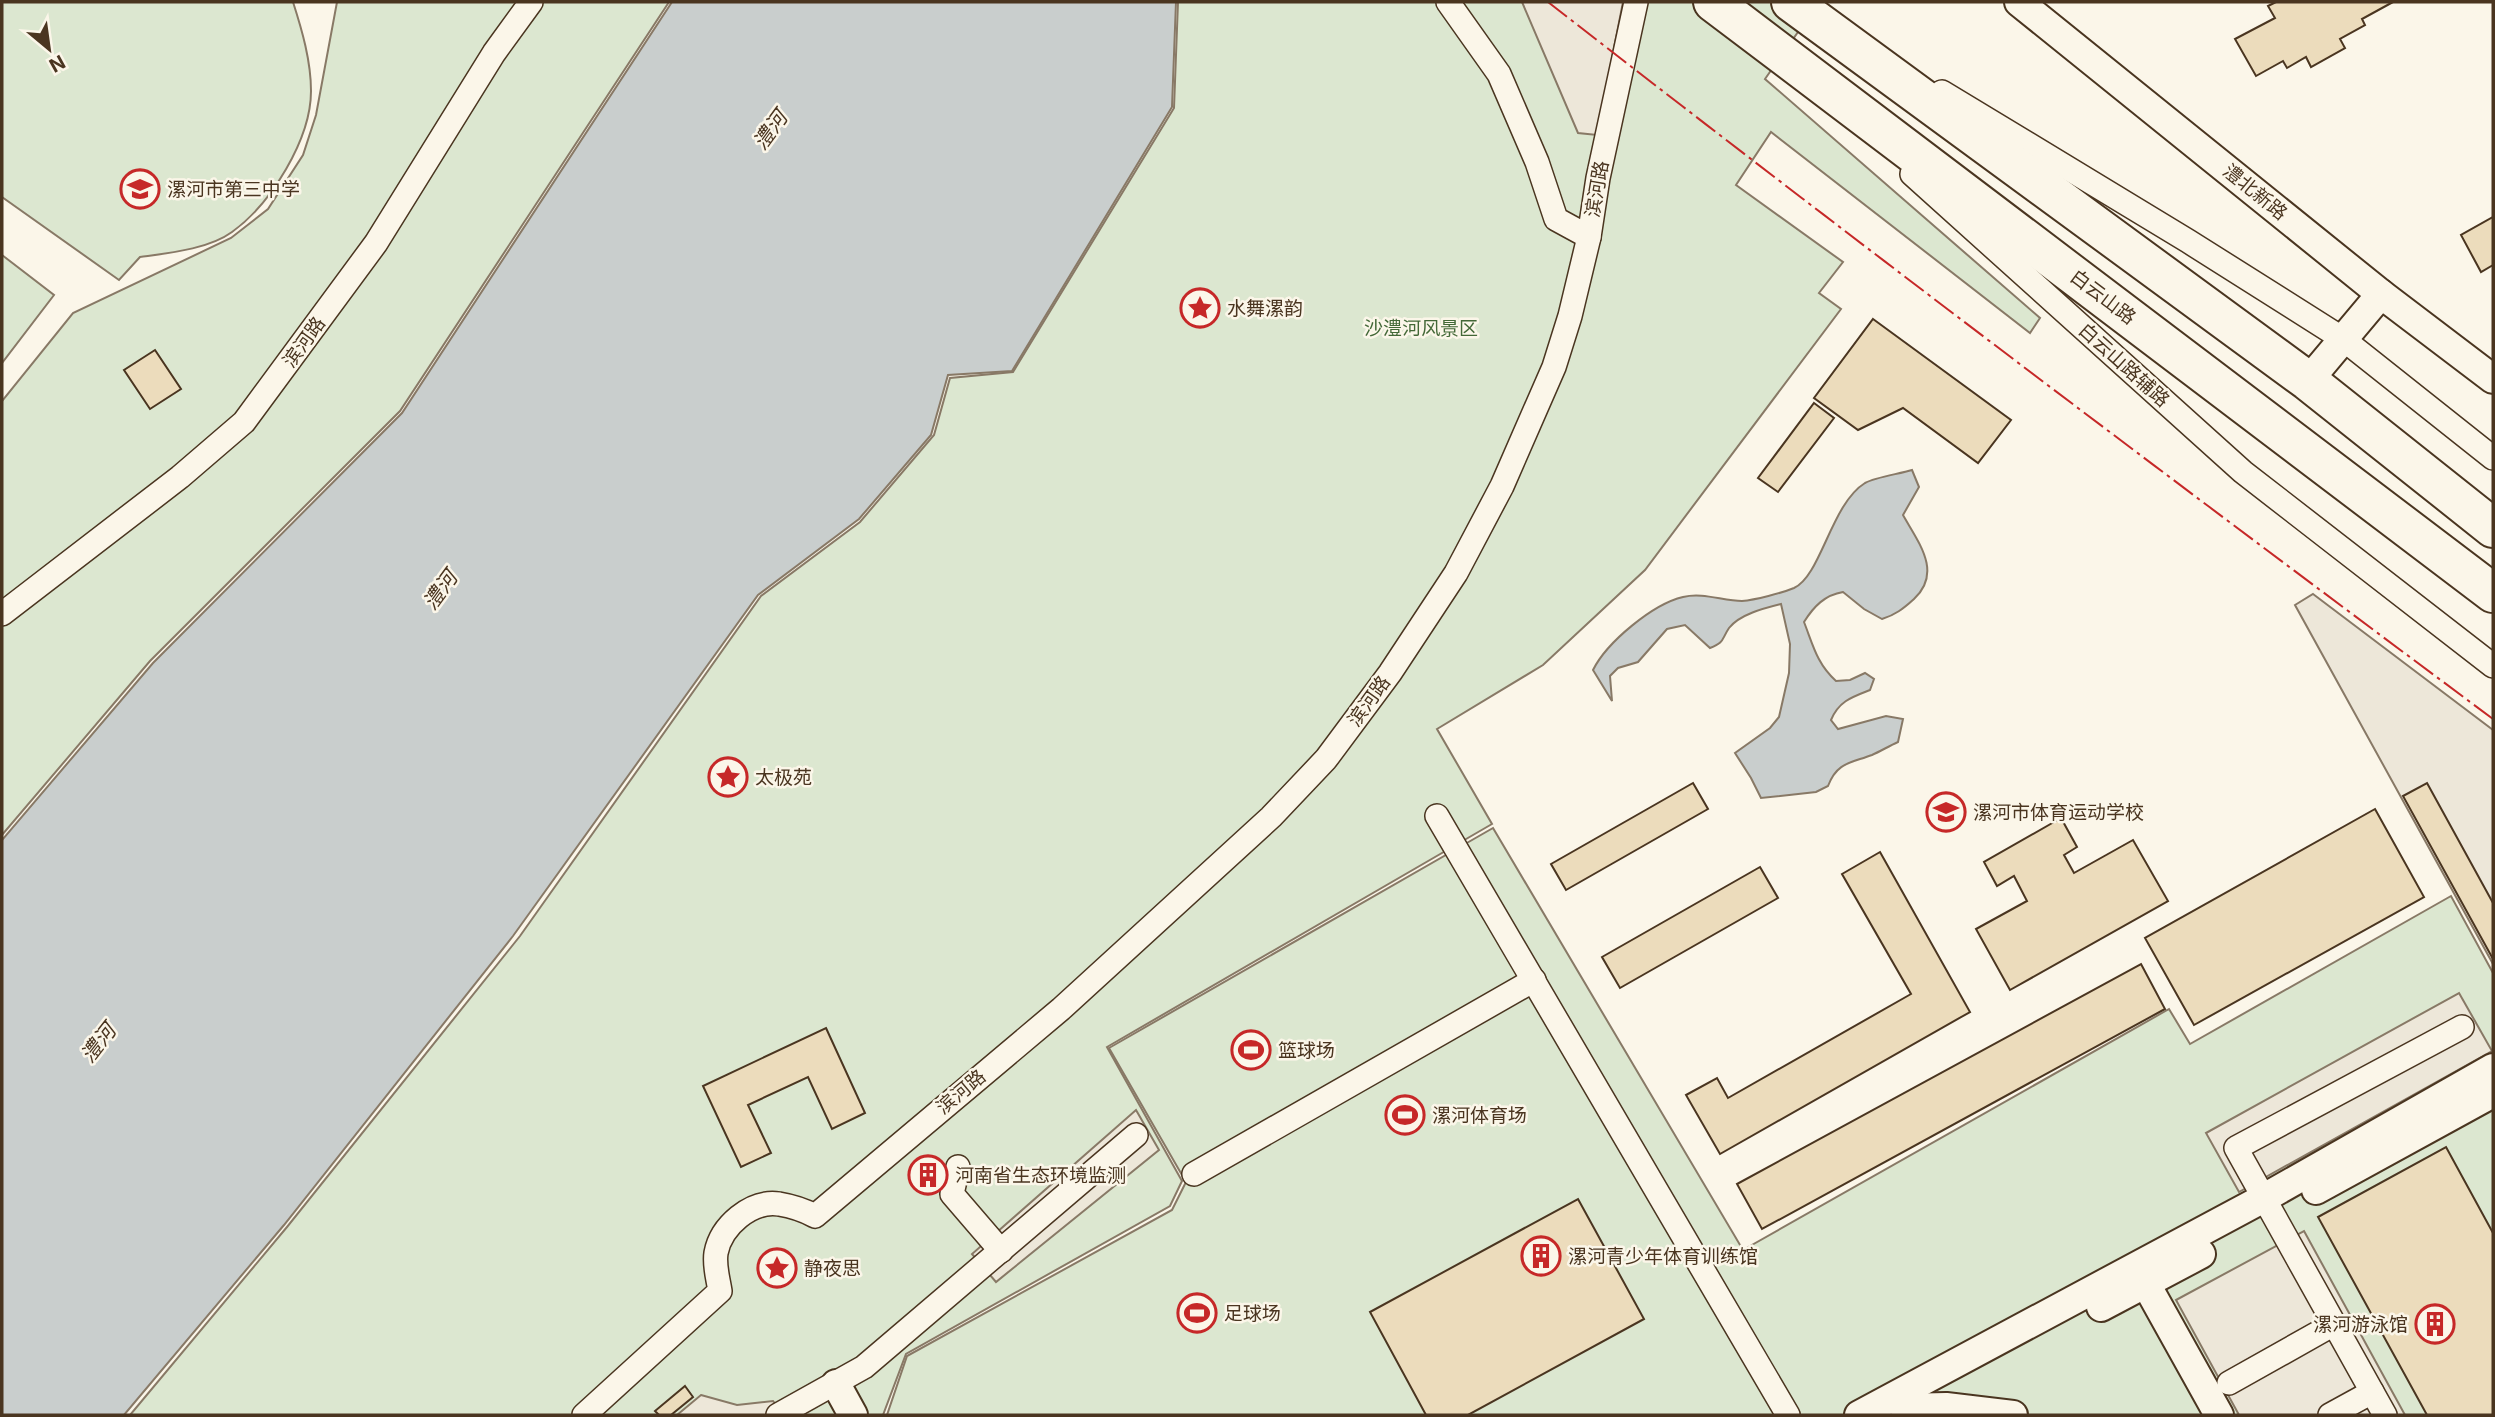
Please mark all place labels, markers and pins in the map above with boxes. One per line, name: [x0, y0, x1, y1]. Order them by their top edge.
school or university icon: 漯河市第三中学: [119, 168, 161, 210]
place label: 漯河市第三中学: [167, 178, 300, 201]
place icon: 水舞漯韵: [1179, 287, 1221, 329]
place label: 水舞漯韵: [1227, 297, 1303, 320]
place icon: 太极苑: [707, 756, 749, 798]
place label: 太极苑: [755, 766, 812, 789]
school or university icon: 漯河市体育运动学校: [1925, 791, 1967, 833]
place label: 漯河市体育运动学校: [1973, 801, 2144, 824]
sports icon: 篮球场: [1230, 1029, 1272, 1071]
place label: 篮球场: [1278, 1039, 1335, 1062]
sports icon: 漯河体育场: [1384, 1094, 1426, 1136]
place label: 漯河体育场: [1432, 1104, 1527, 1127]
building icon: 河南省生态环境监测: [907, 1154, 949, 1196]
place label: 河南省生态环境监测: [955, 1164, 1126, 1187]
building icon: 漯河青少年体育训练馆: [1520, 1235, 1562, 1277]
place label: 漯河青少年体育训练馆: [1568, 1245, 1758, 1268]
place icon: 静夜思: [756, 1247, 798, 1289]
place label: 静夜思: [804, 1257, 861, 1280]
sports icon: 足球场: [1176, 1292, 1218, 1334]
place label: 足球场: [1224, 1302, 1281, 1325]
building icon: 漯河游泳馆: [2414, 1303, 2456, 1345]
place label: 漯河游泳馆: [2313, 1313, 2408, 1336]

